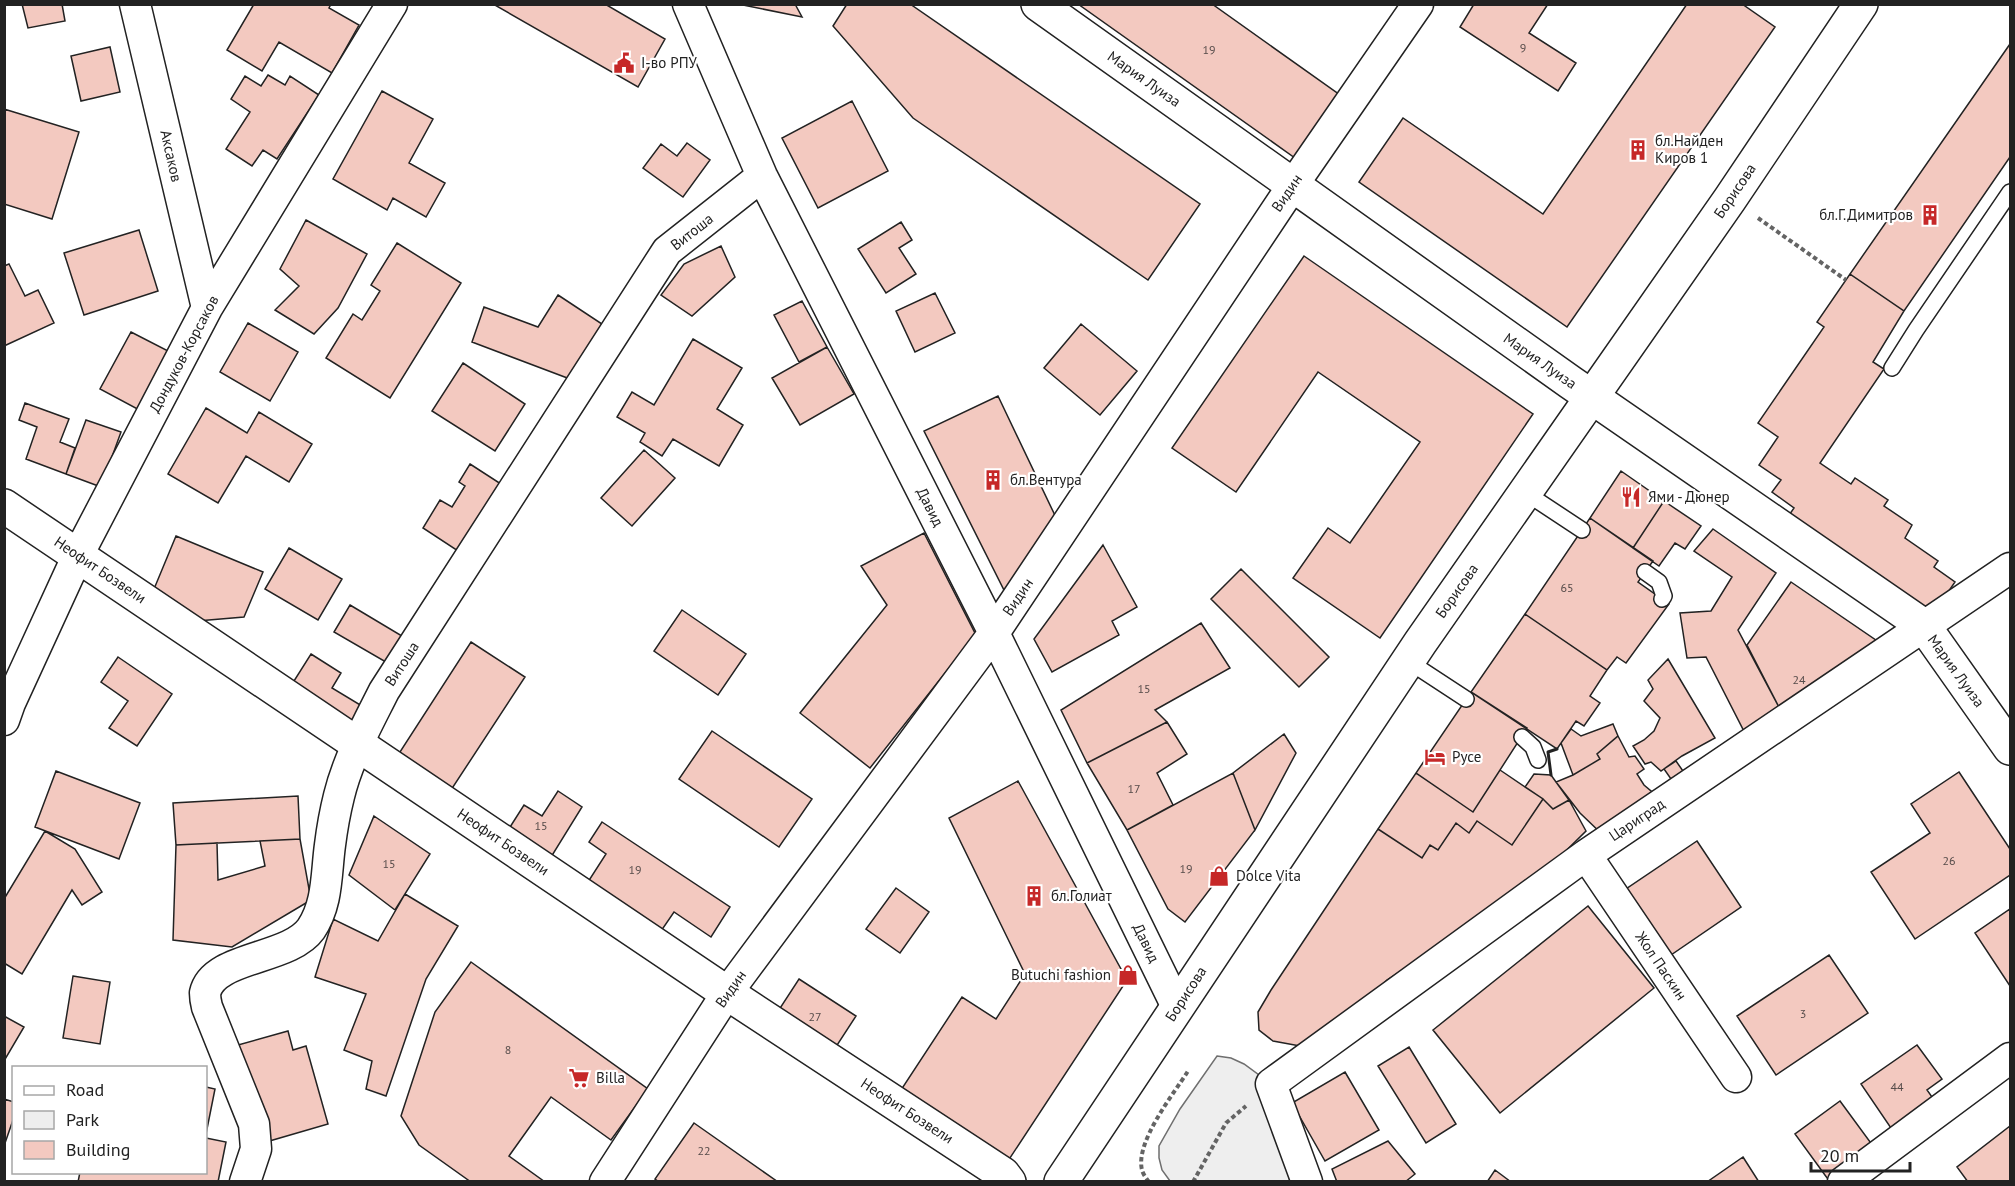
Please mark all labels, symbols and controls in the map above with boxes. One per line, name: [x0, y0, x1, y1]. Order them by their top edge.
house number: 9: [1520, 40, 1526, 55]
house number: 19: [1202, 42, 1216, 57]
street label: Мария Луиза: [1104, 46, 1185, 111]
public building icon: I-во РПУ: [612, 51, 636, 75]
place label: I-во РПУ: [641, 53, 698, 72]
street label: Аксаков: [156, 128, 187, 184]
place label: бл.Найден Киров 1: [1655, 131, 1723, 167]
building icon: бл.Найден Киров 1: [1626, 138, 1650, 162]
street label: Борисова: [1709, 160, 1760, 222]
street label: Видин: [1267, 170, 1306, 215]
building icon: бл.Г.Димитров: [1918, 203, 1942, 227]
place label: бл.Г.Димитров: [1819, 205, 1913, 224]
street label: Витоша: [666, 209, 717, 254]
street label: Дондуков-Корсаков: [145, 292, 222, 416]
street label: Мария Луиза: [1500, 328, 1581, 393]
building icon: бл.Вентура: [981, 468, 1005, 492]
place label: бл.Вентура: [1010, 470, 1082, 489]
street label: Давид: [913, 484, 948, 529]
restaurant icon: Ями - Дюнер: [1619, 485, 1643, 509]
place label: Ями - Дюнер: [1648, 487, 1730, 506]
street label: Неофит Бозвели: [51, 532, 150, 607]
street label: Борисова: [1431, 560, 1482, 622]
street label: Видин: [998, 574, 1037, 619]
house number: 65: [1560, 580, 1574, 595]
street label: Мария Луиза: [1924, 631, 1989, 711]
street label: Витоша: [380, 638, 423, 690]
house number: 24: [1792, 672, 1806, 687]
house number: 15: [1137, 681, 1151, 696]
hotel icon: Русе: [1423, 745, 1447, 769]
place label: Русе: [1452, 747, 1481, 766]
house number: 17: [1127, 781, 1141, 796]
street label: Цариград: [1605, 794, 1668, 845]
street label: Неофит Бозвели: [454, 804, 553, 879]
house number: 15: [534, 818, 548, 833]
house number: 26: [1942, 853, 1956, 868]
house number: 15: [382, 856, 396, 871]
house number: 19: [1179, 861, 1193, 876]
house number: 19: [628, 862, 642, 877]
shop icon: Dolce Vita: [1207, 864, 1231, 888]
place label: Dolce Vita: [1236, 866, 1301, 885]
building icon: бл.Голиат: [1022, 884, 1046, 908]
place label: бл.Голиат: [1051, 886, 1112, 905]
street label: Давид: [1129, 920, 1164, 965]
street label: Жол Паскин: [1631, 927, 1691, 1004]
shop icon: Butuchi fashion: [1116, 963, 1140, 987]
street label: Борисова: [1161, 963, 1210, 1025]
place label: Butuchi fashion: [1011, 965, 1111, 984]
street label: Видин: [711, 966, 750, 1011]
house number: 3: [1800, 1006, 1806, 1021]
house number: 27: [808, 1009, 822, 1024]
house number: 8: [505, 1042, 511, 1057]
legend: [12, 1066, 207, 1174]
supermarket icon: Billa: [567, 1066, 591, 1090]
place label: Billa: [596, 1068, 625, 1087]
street label: Неофит Бозвели: [857, 1074, 957, 1148]
text: Road: [66, 1078, 104, 1101]
house number: 44: [1890, 1079, 1904, 1094]
text: Park: [66, 1108, 99, 1131]
scale bar: [1811, 1135, 1910, 1173]
text: Building: [66, 1138, 130, 1161]
house number: 22: [697, 1143, 711, 1158]
text: 20 m: [1820, 1144, 1859, 1167]

